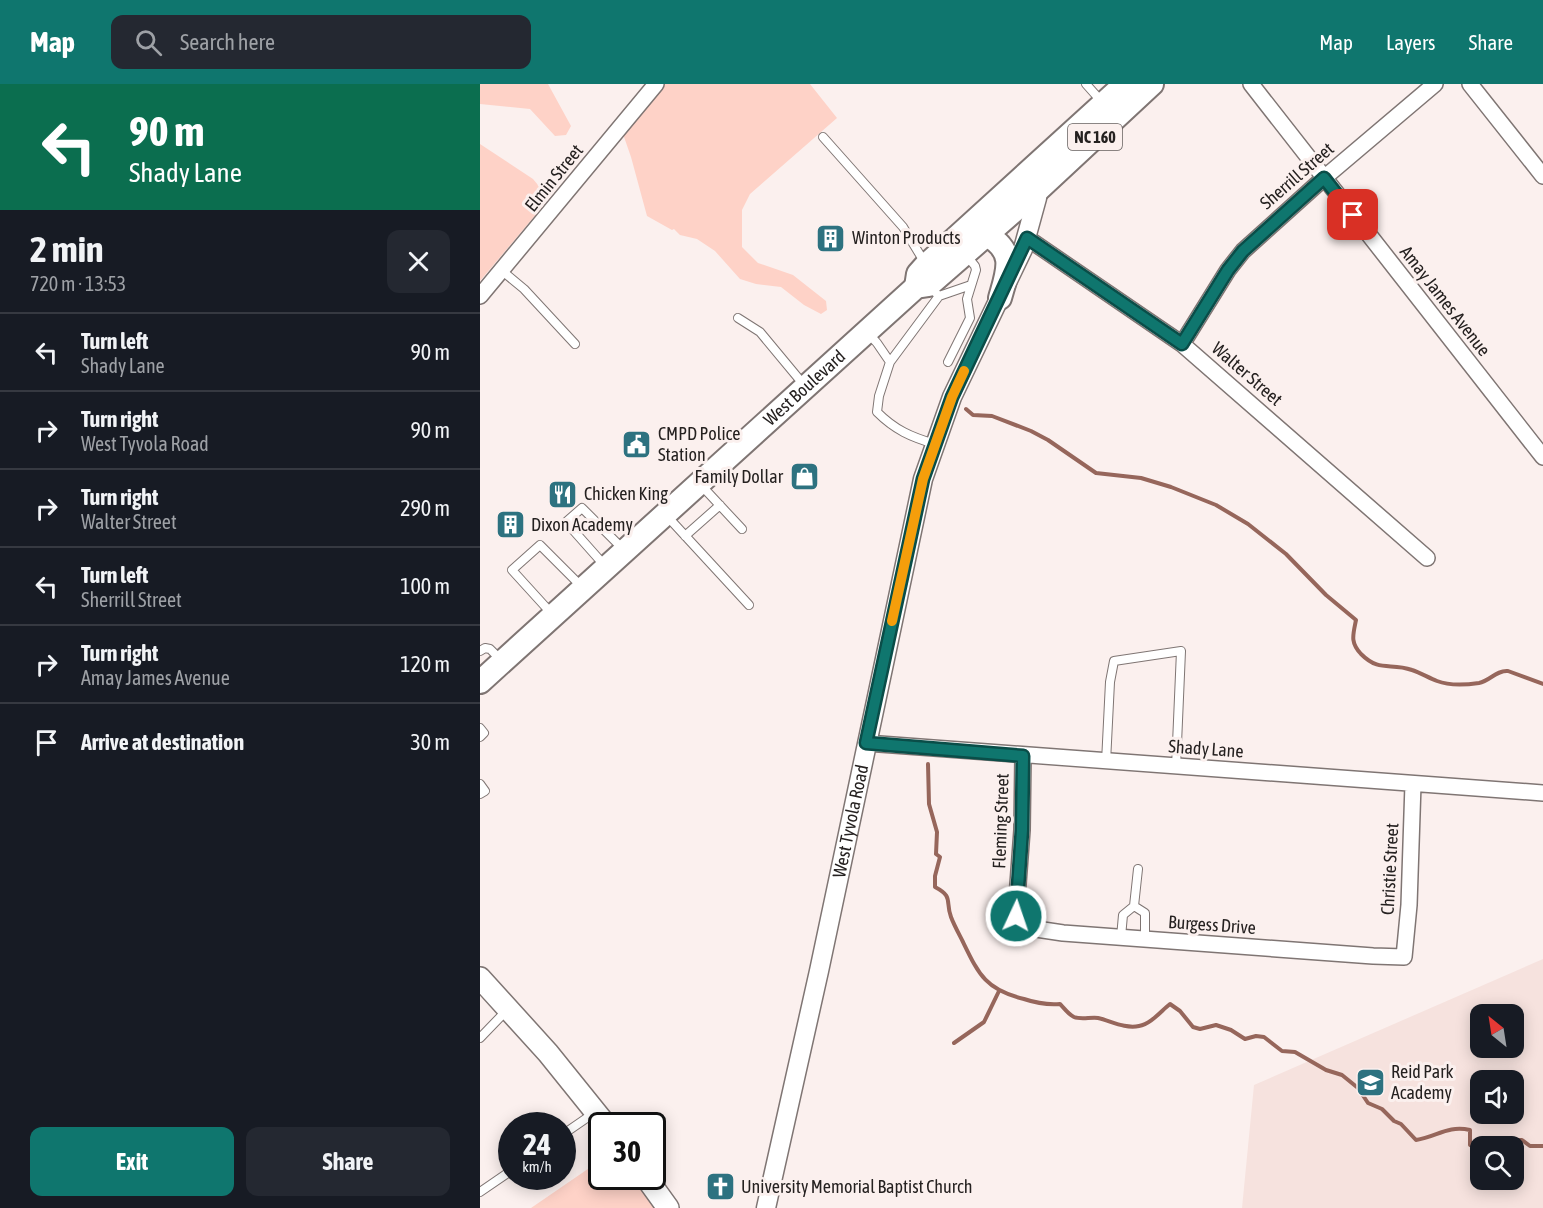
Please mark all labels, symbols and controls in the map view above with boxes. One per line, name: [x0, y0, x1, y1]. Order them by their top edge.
search box: [111, 15, 531, 69]
text: Map: [30, 26, 75, 58]
icon: search: [132, 26, 165, 59]
text: Search here: [180, 29, 275, 55]
text: Map: [1319, 30, 1353, 54]
text: Layers: [1386, 30, 1436, 54]
text: Share: [1469, 30, 1513, 54]
text: 90 m: [129, 107, 204, 155]
icon: left: [30, 108, 108, 186]
road number: NC 160: [1068, 124, 1122, 150]
street label: Sherrill Street: [1256, 138, 1338, 213]
street label: Elmin Street: [520, 140, 587, 215]
text: Shady Lane: [129, 157, 242, 188]
pin: [1327, 189, 1378, 240]
icon: arrive: [1336, 198, 1369, 231]
building icon: Winton Products: [815, 222, 847, 254]
place label: Winton Products: [852, 227, 961, 248]
text: 2 min: [30, 228, 104, 270]
button: close: [387, 230, 450, 293]
street label: Amay James Avenue: [1396, 241, 1495, 360]
text: 720 m · 13:53: [30, 272, 126, 295]
text: Turn left: [81, 328, 148, 354]
icon: left: [30, 336, 63, 369]
street label: Walter Street: [1208, 337, 1287, 410]
text: 90 m: [410, 339, 450, 365]
street label: West Boulevard: [759, 345, 849, 430]
text: Shady Lane: [81, 354, 165, 377]
text: Turn right: [81, 406, 158, 432]
icon: right: [30, 414, 63, 447]
text: 90 m: [410, 417, 450, 443]
place label: CMPD Police Station: [658, 423, 740, 465]
public building icon: CMPD Police Station: [621, 428, 653, 460]
text: West Tyvola Road: [81, 432, 209, 455]
shop icon: Family Dollar: [788, 461, 820, 493]
place label: Family Dollar: [694, 466, 784, 487]
restaurant icon: Chicken King: [547, 478, 579, 510]
place label: Chicken King: [584, 483, 668, 504]
text: Turn right: [81, 484, 158, 510]
icon: right: [30, 492, 63, 525]
text: 290 m: [400, 495, 450, 521]
building icon: Dixon Academy: [494, 509, 526, 541]
text: Walter Street: [81, 510, 177, 533]
place label: Dixon Academy: [531, 514, 633, 535]
text: Turn left: [81, 562, 148, 588]
icon: left: [30, 570, 63, 603]
text: 100 m: [400, 573, 450, 599]
text: Sherrill Street: [81, 588, 182, 611]
text: Turn right: [81, 640, 158, 666]
icon: right: [30, 648, 63, 681]
text: 120 m: [400, 651, 450, 677]
text: Amay James Avenue: [81, 666, 230, 689]
icon: arrive: [30, 726, 63, 759]
text: Arrive at destination: [81, 729, 244, 755]
text: 30 m: [410, 729, 450, 755]
street label: Shady Lane: [1168, 735, 1244, 762]
street label: West Tyvola Road: [828, 763, 872, 880]
street label: Fleming Street: [988, 773, 1013, 869]
street label: Christie Street: [1377, 822, 1402, 916]
position arrow: [984, 884, 1048, 948]
street label: Burgess Drive: [1168, 911, 1256, 938]
north arrow: [1470, 1004, 1524, 1058]
map controls: [1470, 1004, 1524, 1190]
place label: Reid Park Academy: [1391, 1061, 1453, 1103]
school or university icon: Reid Park Academy: [1354, 1066, 1386, 1098]
button: sound: [1470, 1070, 1524, 1124]
speed limit sign: 30: [588, 1112, 666, 1190]
button: Exit: [30, 1127, 234, 1196]
button: Share: [246, 1127, 450, 1196]
text: 24: [523, 1127, 551, 1161]
button: search: [1470, 1136, 1524, 1190]
text: km/h: [522, 1158, 552, 1175]
church icon: University Memorial Baptist Church: [704, 1171, 736, 1203]
place label: University Memorial Baptist Church: [741, 1176, 972, 1197]

